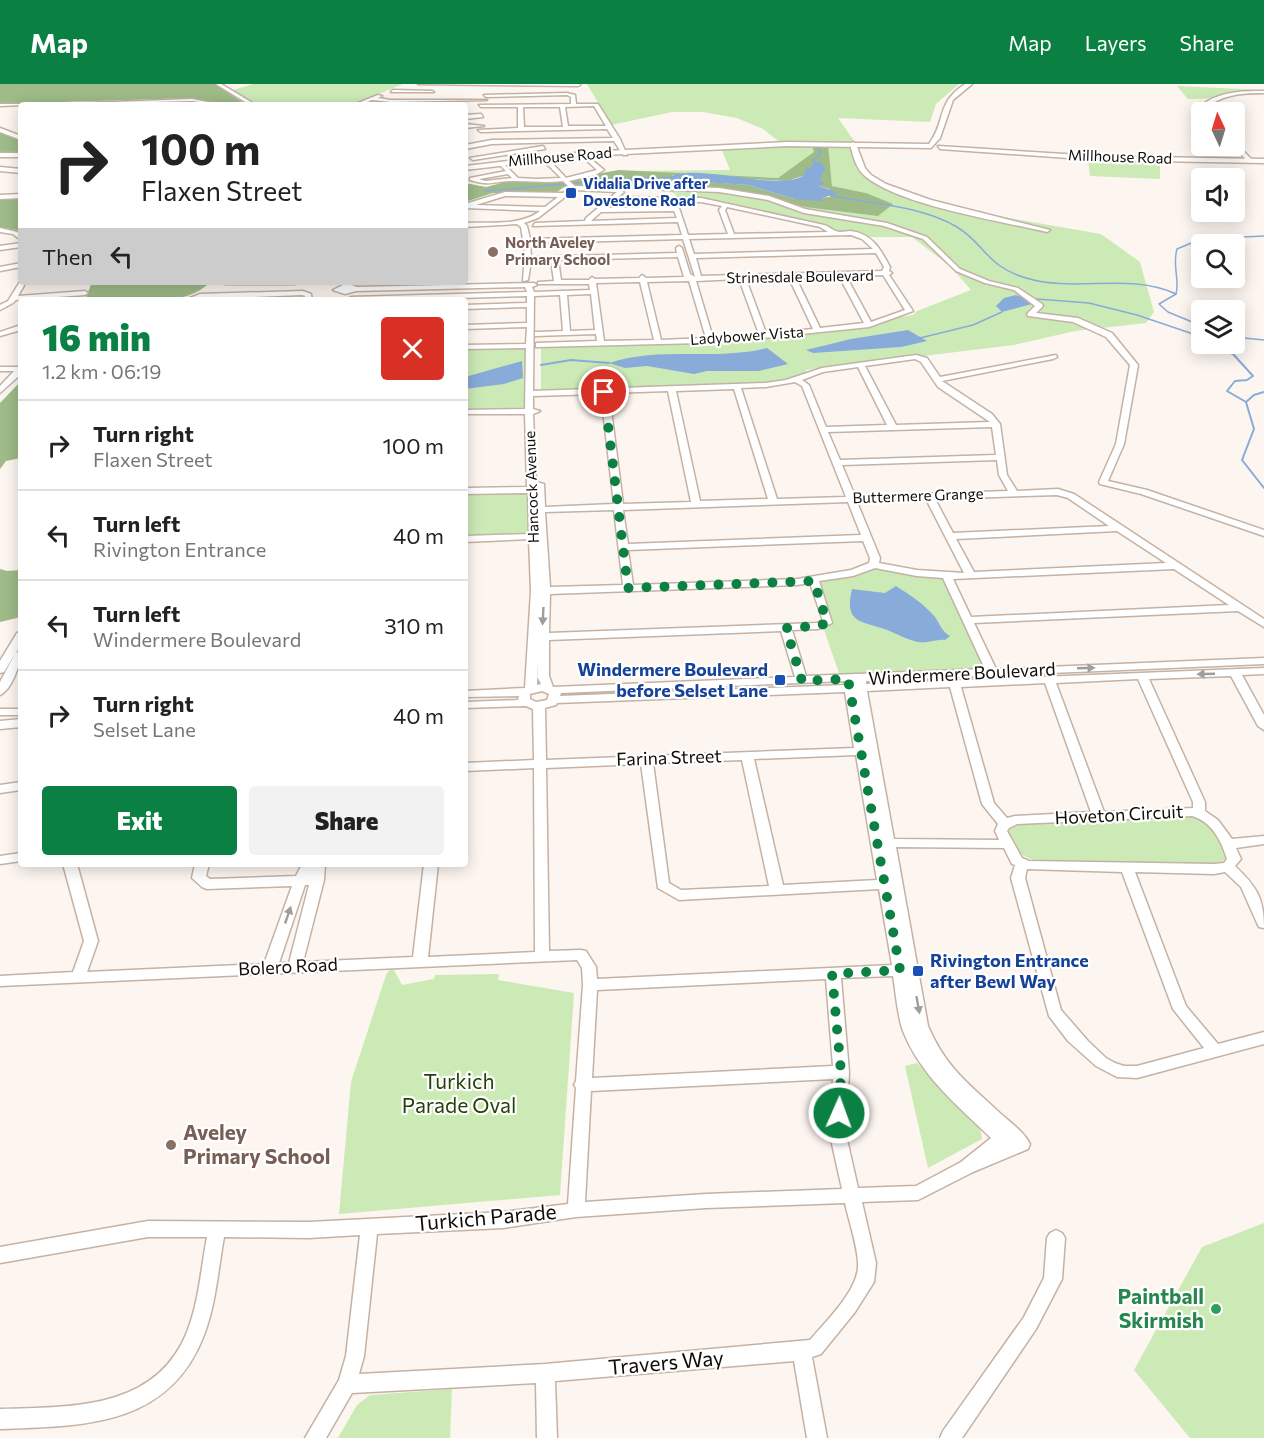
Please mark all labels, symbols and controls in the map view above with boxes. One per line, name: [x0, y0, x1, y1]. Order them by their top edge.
text: Map: [30, 25, 88, 59]
text: Map: [1008, 30, 1052, 55]
text: Layers: [1085, 30, 1147, 55]
text: Share: [1180, 30, 1234, 55]
north arrow: [1191, 102, 1245, 156]
map controls: [1191, 102, 1245, 354]
text: 100 m: [141, 122, 261, 174]
icon: right: [42, 126, 120, 204]
street label: Millhouse Road: [507, 142, 613, 170]
street label: Millhouse Road: [1068, 145, 1173, 167]
button: sound: [1191, 168, 1245, 222]
text: Flaxen Street: [141, 174, 302, 207]
place label: Vidalia Drive after Dovestone Road: [583, 174, 708, 209]
marker: Vidalia Drive after Dovestone Road: [564, 186, 578, 200]
place label: North Aveley Primary School: [505, 233, 610, 268]
button: search: [1191, 234, 1245, 288]
icon: left: [105, 240, 138, 273]
text: Then: [42, 243, 93, 270]
marker: North Aveley Primary School: [486, 245, 500, 259]
street label: Strinesdale Boulevard: [726, 266, 874, 286]
button: layers: [1191, 300, 1245, 354]
text: 16 min: [42, 314, 151, 358]
button: close: [381, 317, 444, 380]
street label: Ladybower Vista: [689, 322, 804, 348]
text: 1.2 km · 06:19: [42, 359, 161, 383]
pin: [578, 366, 629, 417]
icon: arrive: [587, 375, 620, 408]
text: Turn right: [93, 420, 194, 447]
icon: right: [42, 429, 75, 462]
street label: Hancock Avenue: [520, 430, 542, 544]
text: 100 m: [382, 432, 444, 459]
text: Flaxen Street: [93, 447, 213, 471]
street label: Buttermere Grange: [852, 484, 984, 506]
text: Turn left: [93, 510, 180, 537]
icon: left: [42, 519, 75, 552]
text: 40 m: [393, 522, 444, 549]
text: Rivington Entrance: [93, 537, 266, 561]
text: Turn left: [93, 600, 180, 627]
one-way arrow: [539, 607, 548, 626]
icon: left: [42, 609, 75, 642]
text: 310 m: [384, 612, 444, 639]
text: Windermere Boulevard: [93, 627, 301, 651]
street label: Windermere Boulevard: [868, 657, 1056, 689]
place label: Windermere Boulevard before Selset Lane: [577, 658, 768, 701]
one-way arrow: [1076, 664, 1095, 673]
one-way arrow: [1196, 669, 1215, 678]
marker: Windermere Boulevard before Selset Lane: [773, 673, 787, 687]
text: Turn right: [93, 690, 194, 717]
icon: right: [42, 699, 75, 732]
text: 40 m: [393, 702, 444, 729]
text: Selset Lane: [93, 717, 196, 741]
street label: Farina Street: [616, 744, 722, 770]
button: Exit: [42, 786, 237, 855]
button: Share: [249, 786, 444, 855]
street label: Hoveton Circuit: [1054, 800, 1184, 828]
one-way arrow: [284, 906, 293, 924]
place label: Rivington Entrance after Bewl Way: [930, 949, 1089, 992]
street label: Bolero Road: [238, 952, 338, 980]
marker: Rivington Entrance after Bewl Way: [911, 964, 925, 978]
one-way arrow: [914, 996, 923, 1015]
park label: Turkich Parade Oval: [402, 1068, 516, 1117]
position arrow: [807, 1081, 871, 1145]
place label: Aveley Primary School: [183, 1119, 330, 1168]
marker: Aveley Primary School: [164, 1138, 178, 1152]
street label: Turkich Parade: [414, 1198, 557, 1235]
place label: Paintball Skirmish: [1117, 1283, 1204, 1332]
marker: Paintball Skirmish: [1209, 1302, 1223, 1316]
street label: Travers Way: [607, 1344, 725, 1379]

